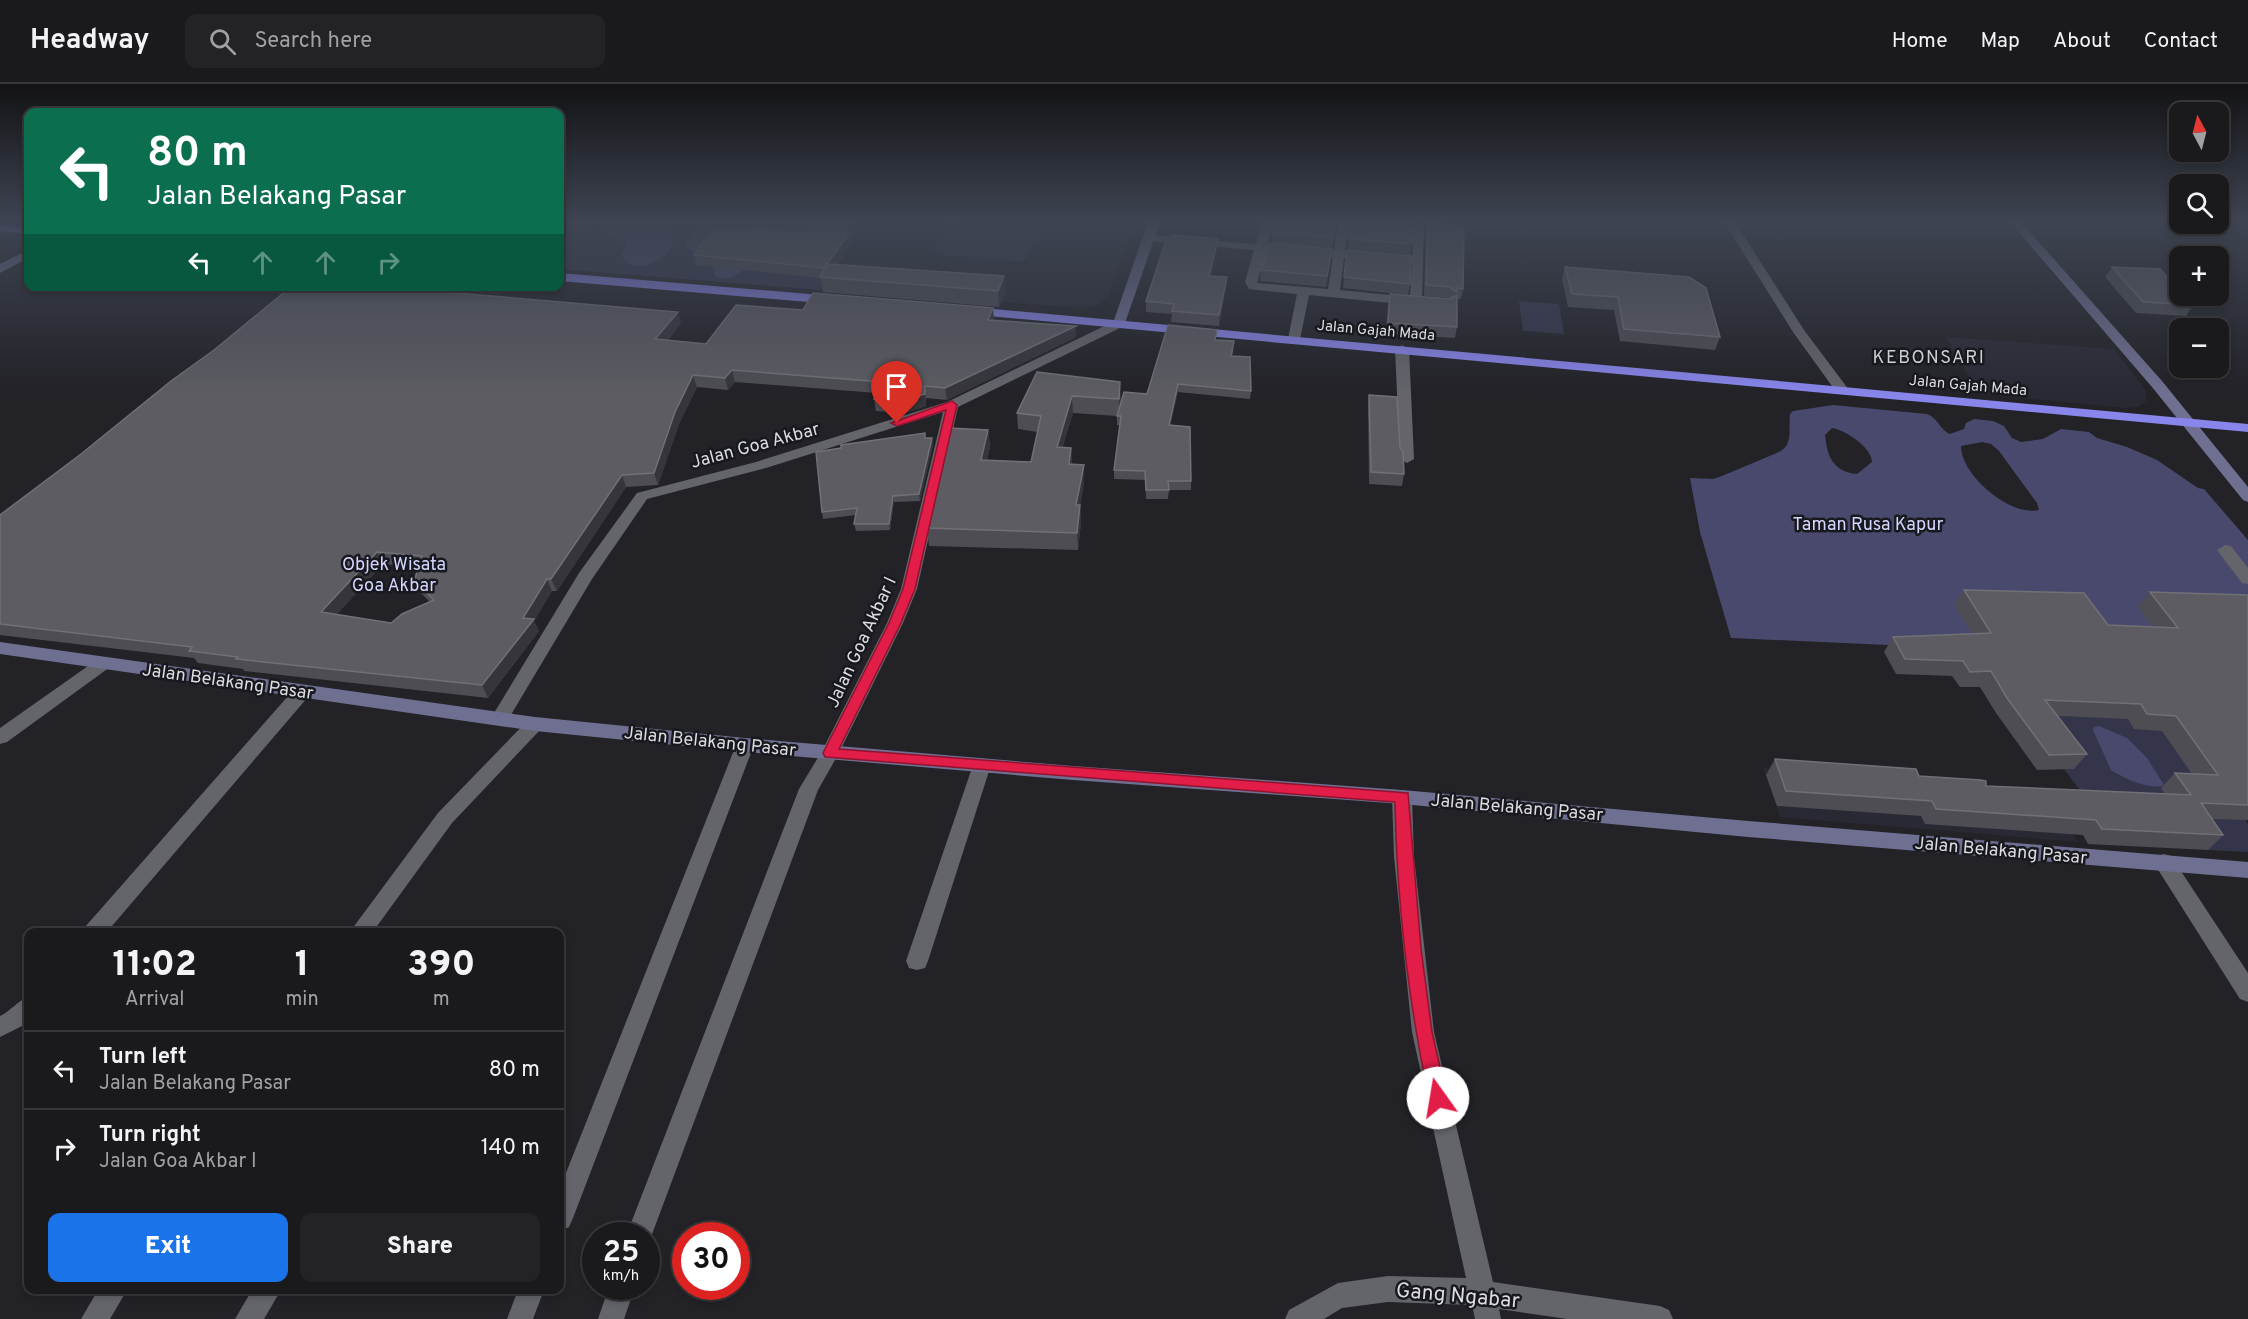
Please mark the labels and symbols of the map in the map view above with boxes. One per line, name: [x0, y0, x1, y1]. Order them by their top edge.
north arrow: [2169, 102, 2229, 162]
street label: Jalan Gajah Mada: [1316, 317, 1436, 346]
district label: KEBONSARI: [1873, 347, 1985, 370]
pin: [871, 361, 922, 423]
street label: Jalan Gajah Mada: [1908, 372, 2028, 401]
street label: Jalan Goa Akbar: [688, 418, 822, 475]
park label: Taman Rusa Kapur: [1793, 514, 1943, 537]
park label: Objek Wisata Goa Akbar: [342, 554, 446, 598]
street label: Jalan Goa Akbar I: [822, 573, 903, 712]
street label: Jalan Belakang Pasar: [141, 659, 315, 706]
street label: Jalan Belakang Pasar: [623, 722, 797, 763]
street label: Jalan Belakang Pasar: [1430, 790, 1604, 827]
street label: Jalan Belakang Pasar: [1914, 833, 2088, 870]
position arrow: [1406, 1066, 1470, 1130]
speed limit sign: 30: [672, 1222, 750, 1300]
street label: Gang Ngabar: [1395, 1278, 1521, 1315]

